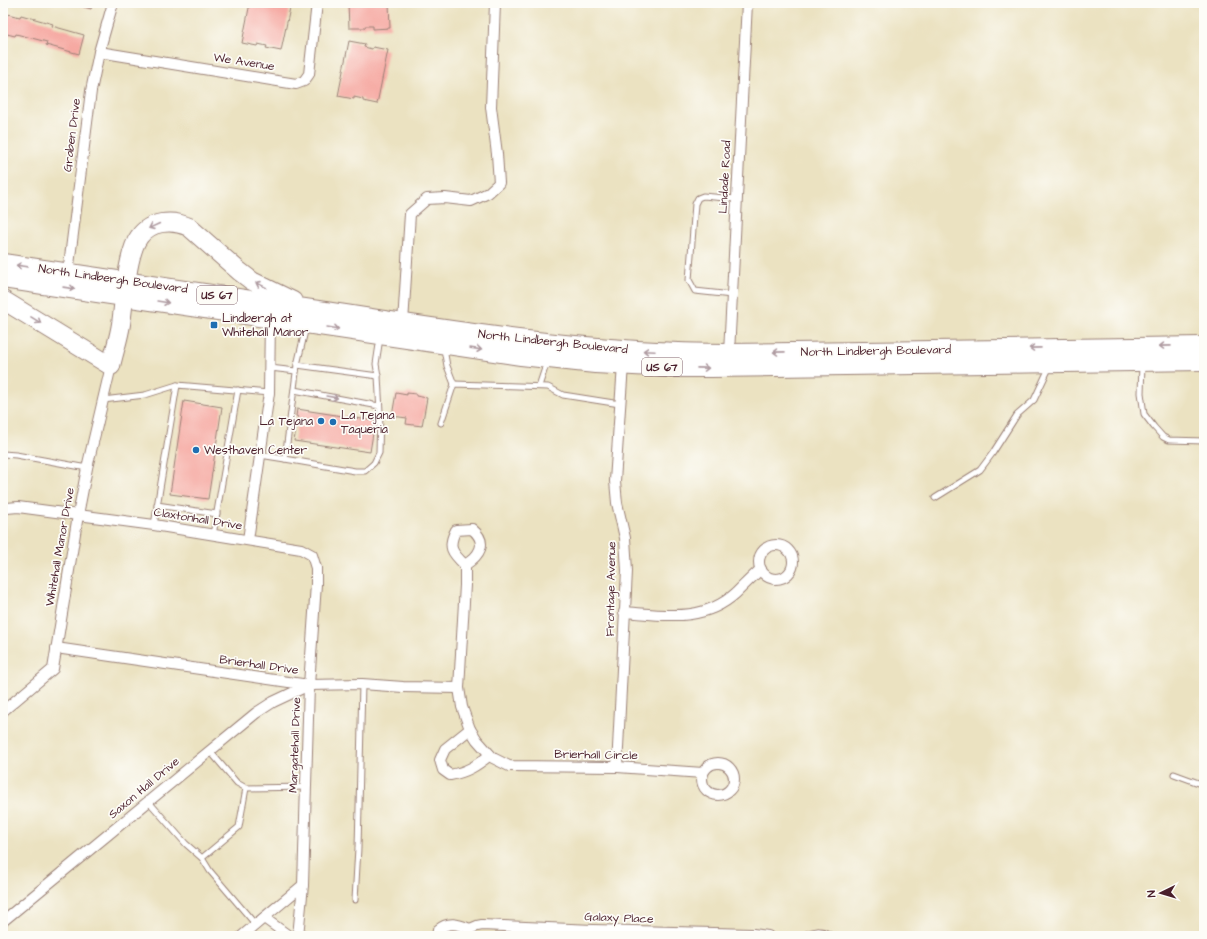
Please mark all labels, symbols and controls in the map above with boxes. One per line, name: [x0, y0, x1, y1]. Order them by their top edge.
street label: We Avenue: [212, 49, 276, 75]
street label: Graben Drive: [59, 97, 85, 173]
street label: Lindade Road: [715, 140, 735, 214]
one-way arrow: [148, 223, 160, 230]
street label: North Lindbergh Boulevard: [37, 260, 189, 299]
one-way arrow: [16, 262, 29, 270]
one-way arrow: [255, 281, 267, 288]
one-way arrow: [62, 284, 75, 292]
road number: US 67: [197, 286, 237, 304]
one-way arrow: [156, 299, 169, 307]
place label: Lindbergh at Whitehall Manor: [222, 310, 309, 341]
one-way arrow: [30, 317, 42, 325]
marker: Lindbergh at Whitehall Manor: [209, 320, 219, 330]
one-way arrow: [326, 324, 339, 332]
street label: North Lindbergh Boulevard: [477, 326, 629, 359]
street label: North Lindbergh Boulevard: [801, 341, 951, 362]
one-way arrow: [1159, 342, 1172, 350]
one-way arrow: [1029, 344, 1042, 352]
one-way arrow: [469, 345, 482, 353]
one-way arrow: [643, 348, 656, 355]
one-way arrow: [773, 348, 786, 356]
road number: US 67: [642, 358, 682, 376]
one-way arrow: [696, 364, 709, 372]
one-way arrow: [325, 393, 338, 401]
place label: La Tejana Taqueria: [341, 407, 395, 438]
place label: La Tejana: [259, 413, 313, 430]
marker: La Tejana: [316, 416, 326, 426]
marker: La Tejana Taqueria: [328, 417, 338, 427]
place label: Westhaven Center: [204, 442, 308, 459]
marker: Westhaven Center: [191, 445, 201, 455]
street label: Whitehall Manor Drive: [41, 486, 79, 608]
street label: Claxtonhall Drive: [153, 504, 244, 534]
street label: Frontage Avenue: [602, 541, 621, 637]
street label: Brierhall Drive: [218, 651, 300, 679]
street label: Margatehall Drive: [285, 696, 306, 793]
street label: Brierhall Circle: [554, 746, 638, 764]
street label: Saxon Hall Drive: [105, 753, 184, 823]
north arrow: [1141, 873, 1181, 913]
text: N: [1144, 890, 1159, 898]
street label: Galaxy Place: [584, 908, 654, 929]

